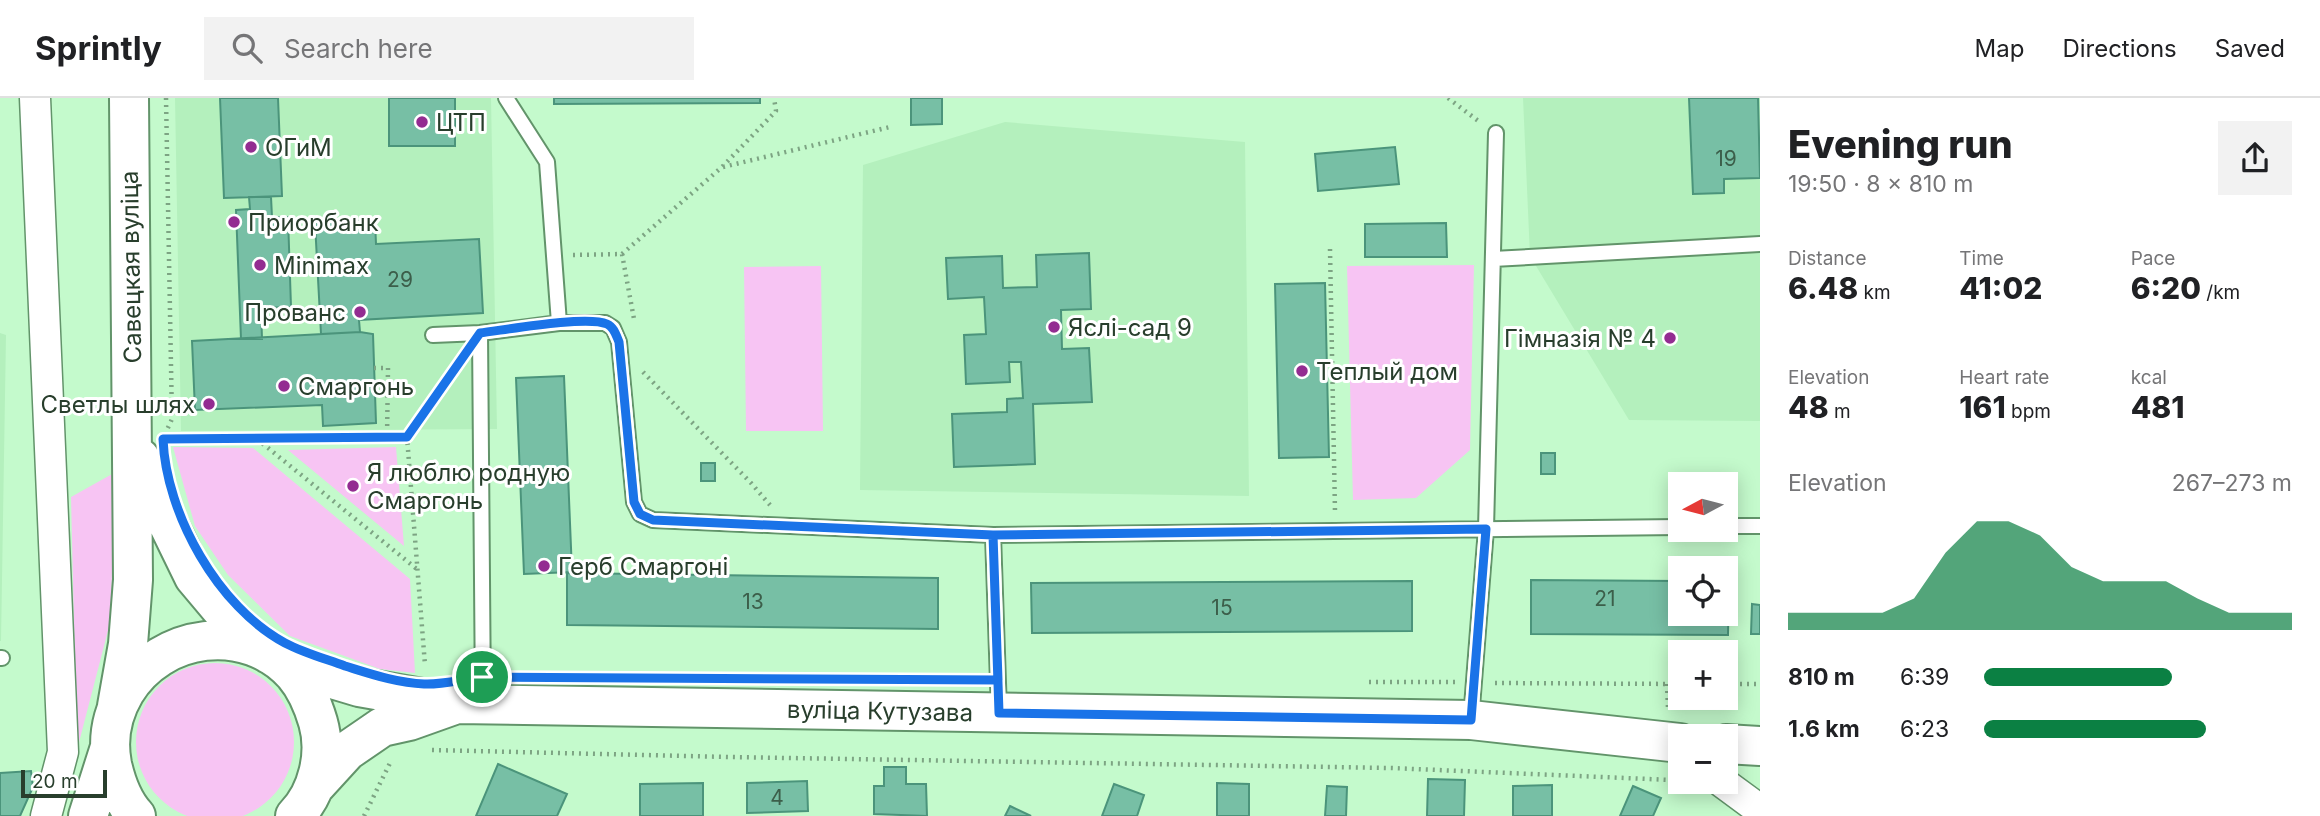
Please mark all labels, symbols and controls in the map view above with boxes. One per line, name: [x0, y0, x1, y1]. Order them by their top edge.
search box: [204, 17, 694, 80]
text: Sprintly: [35, 28, 162, 68]
icon: search: [228, 29, 266, 67]
text: Search here: [284, 33, 433, 64]
text: Map: [1975, 34, 2024, 63]
text: Directions: [2062, 34, 2177, 63]
text: Saved: [2215, 34, 2285, 63]
place label: ЦТП: [436, 108, 486, 137]
marker: ЦТП: [414, 114, 430, 130]
text: Evening run: [1788, 121, 2013, 167]
button: share: [2218, 121, 2292, 195]
place label: ОГиМ: [265, 133, 332, 162]
marker: ОГиМ: [243, 139, 259, 155]
house number: 19: [1715, 146, 1737, 171]
street label: Савецкая вуліца: [115, 170, 147, 364]
text: 19:50 · 8 × 810 m: [1788, 170, 1973, 198]
place label: Приорбанк: [248, 208, 379, 237]
marker: Приорбанк: [226, 214, 242, 230]
text: Distance: [1788, 247, 1866, 270]
text: Time: [1959, 247, 2004, 270]
text: Pace: [2131, 247, 2175, 270]
place label: Minimax: [274, 251, 369, 280]
marker: Minimax: [252, 257, 268, 273]
house number: 29: [387, 267, 413, 292]
text: 6.48: [1788, 270, 1858, 306]
text: 41:02: [1959, 270, 2042, 306]
text: 6:20: [2131, 270, 2201, 306]
text: km: [1858, 281, 1891, 304]
text: /km: [2201, 281, 2240, 304]
place label: Прованс: [244, 298, 346, 327]
marker: Прованс: [352, 304, 368, 320]
place label: Яслі-сад 9: [1068, 313, 1192, 342]
marker: Яслі-сад 9: [1046, 319, 1062, 335]
place label: Гімназія № 4: [1504, 324, 1656, 353]
marker: Гімназія № 4: [1662, 330, 1678, 346]
place label: Теплый дом: [1316, 357, 1458, 386]
marker: Теплый дом: [1294, 363, 1310, 379]
text: Elevation: [1788, 366, 1869, 389]
text: Heart rate: [1959, 366, 2049, 389]
text: kcal: [2131, 366, 2167, 389]
place label: Смаргонь: [298, 372, 414, 401]
marker: Смаргонь: [276, 378, 292, 394]
text: 48: [1788, 389, 1829, 425]
text: 161: [1959, 389, 2006, 425]
text: 481: [2131, 389, 2184, 425]
place label: Светлы шлях: [41, 390, 195, 419]
marker: Светлы шлях: [201, 396, 217, 412]
text: m: [1829, 400, 1851, 423]
text: bpm: [2006, 400, 2051, 423]
place label: Я люблю родную Смаргонь: [367, 458, 570, 515]
text: Elevation: [1788, 469, 1887, 497]
text: 267–273 m: [2172, 469, 2292, 497]
north arrow: [1668, 472, 1738, 542]
map controls: [1668, 472, 1738, 794]
marker: Я люблю родную Смаргонь: [345, 478, 361, 494]
place label: Герб Смаргоні: [558, 552, 728, 581]
button: locate: [1668, 556, 1738, 626]
marker: Герб Смаргоні: [536, 558, 552, 574]
house number: 21: [1594, 586, 1616, 611]
house number: 13: [742, 589, 764, 614]
house number: 15: [1211, 595, 1233, 620]
button: +: [1668, 640, 1738, 710]
pin: [452, 647, 512, 707]
icon: arrive: [463, 658, 501, 696]
text: 810 m: [1788, 663, 1855, 691]
text: 6:39: [1900, 663, 1949, 691]
street label: вуліца Кутузава: [787, 695, 973, 727]
text: 1.6 km: [1788, 715, 1860, 743]
text: 6:23: [1900, 715, 1949, 743]
button: −: [1668, 724, 1738, 794]
scale bar: [21, 767, 107, 799]
text: 20 m: [32, 770, 78, 793]
house number: 4: [770, 785, 784, 810]

